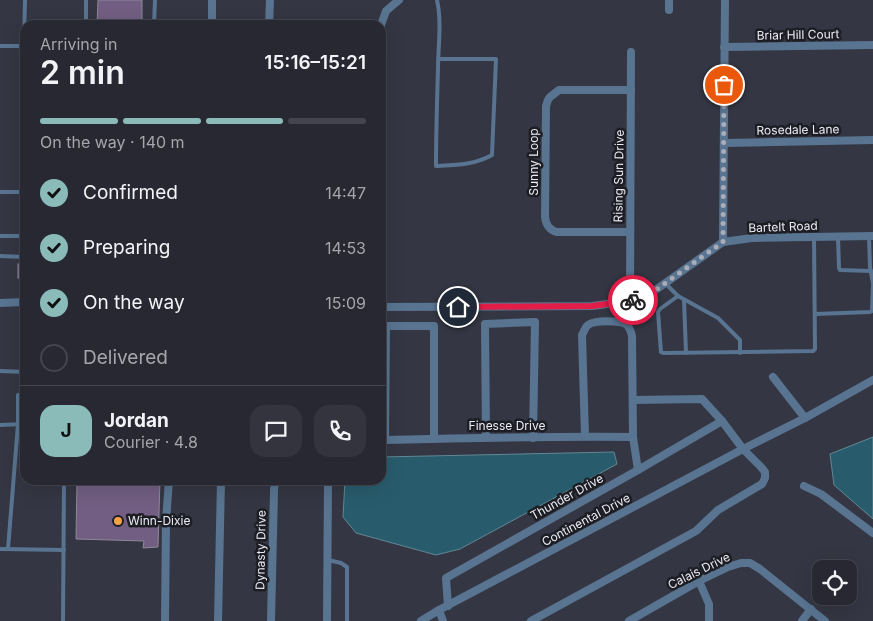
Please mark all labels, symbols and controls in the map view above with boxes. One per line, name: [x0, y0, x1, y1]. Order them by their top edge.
street label: Briar Hill Court: [756, 26, 840, 43]
text: Arriving in: [40, 34, 117, 54]
text: 15:16–15:21: [264, 51, 366, 74]
text: 2 min: [40, 53, 125, 92]
pin: [703, 64, 745, 106]
icon: bag: [710, 71, 738, 99]
street label: Rosedale Lane: [756, 121, 840, 138]
street label: Sunny Loop: [526, 128, 541, 196]
street label: Rising Sun Drive: [610, 130, 627, 222]
text: On the way · 140 m: [40, 132, 185, 152]
icon: check: [40, 179, 68, 207]
text: Confirmed: [83, 181, 178, 204]
text: 14:47: [325, 183, 366, 203]
street label: Bartelt Road: [748, 218, 818, 235]
icon: check: [40, 234, 68, 262]
text: Preparing: [83, 236, 170, 259]
text: 14:53: [325, 238, 366, 258]
courier: [608, 275, 658, 325]
pin: [437, 286, 479, 328]
icon: bike: [619, 286, 647, 314]
icon: check: [40, 289, 68, 317]
text: On the way: [83, 291, 185, 314]
text: 15:09: [325, 293, 366, 313]
icon: home: [444, 293, 472, 321]
text: Delivered: [83, 346, 168, 369]
button: chat: [250, 405, 302, 457]
button: phone: [314, 405, 366, 457]
text: Jordan: [104, 409, 169, 432]
street label: Finesse Drive: [469, 418, 545, 433]
text: J: [60, 419, 72, 442]
text: Courier · 4.8: [104, 432, 198, 452]
street label: Thunder Drive: [528, 470, 606, 523]
street label: Continental Drive: [539, 490, 632, 549]
street label: Dynasty Drive: [252, 510, 269, 590]
place label: Winn-Dixie: [128, 513, 190, 528]
marker: Winn-Dixie: [112, 515, 124, 527]
street label: Calais Drive: [665, 549, 732, 592]
map controls: [812, 560, 857, 605]
button: locate: [812, 560, 857, 605]

